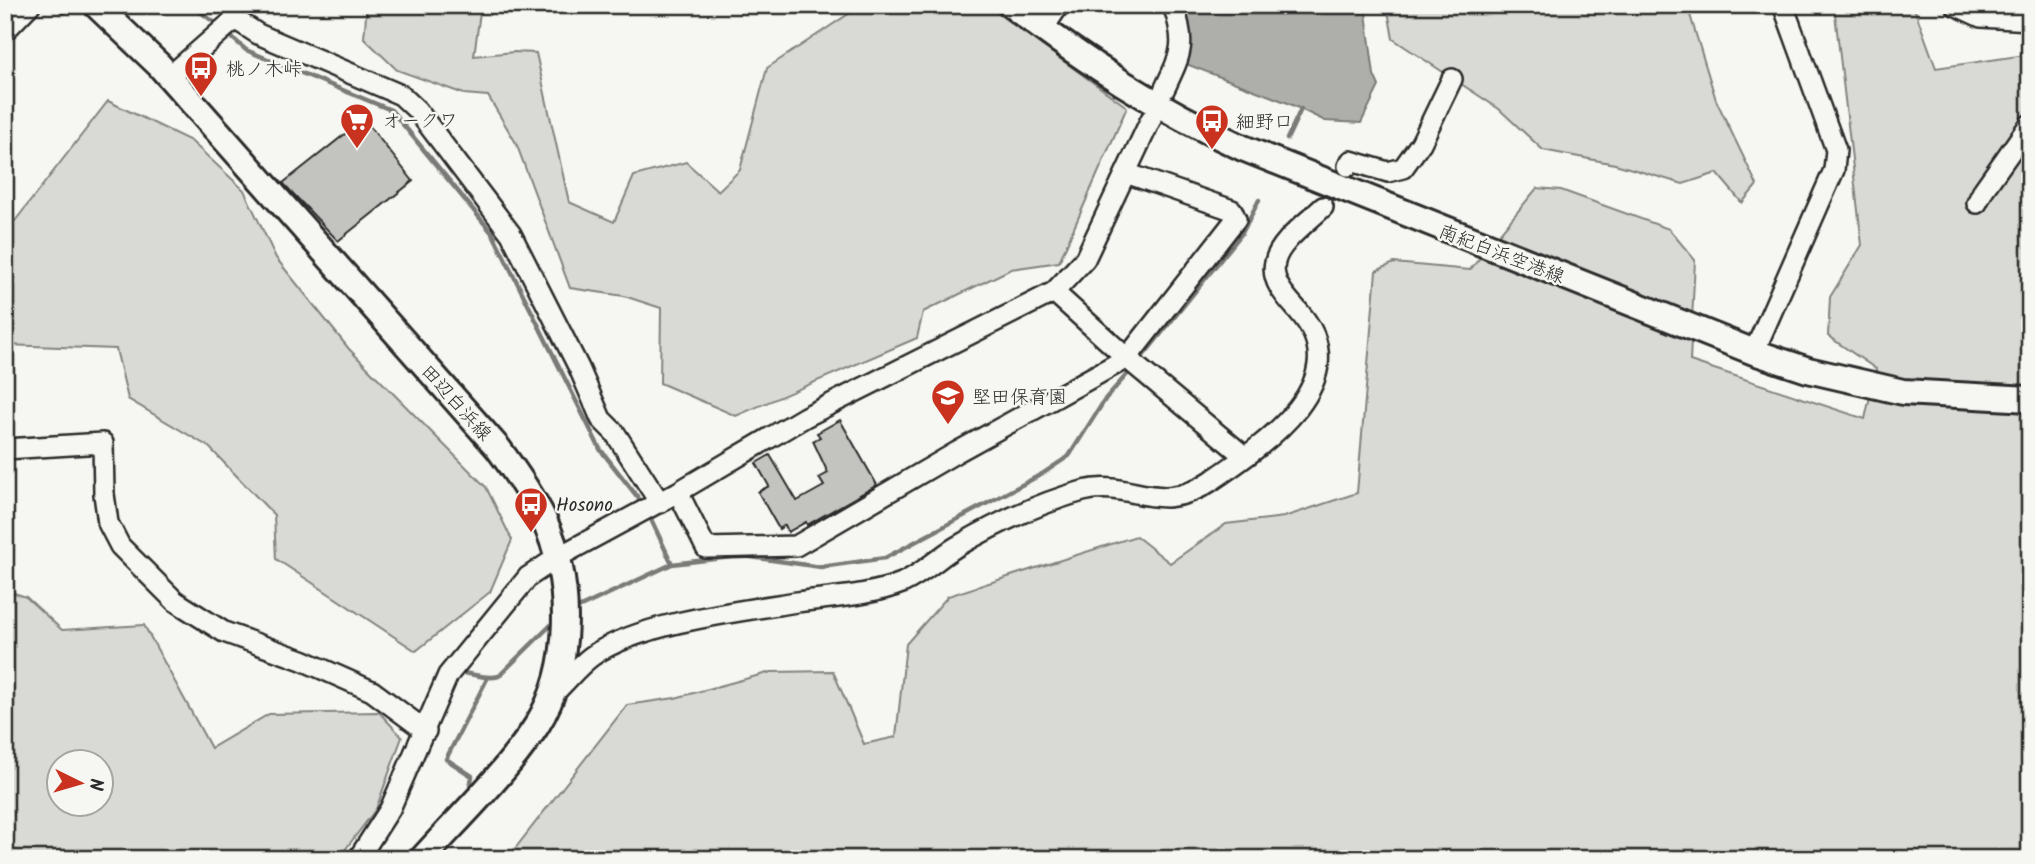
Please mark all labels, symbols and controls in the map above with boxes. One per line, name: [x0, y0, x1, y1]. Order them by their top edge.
bus stop icon: 桃ノ木峠: [182, 49, 220, 98]
place label: 桃ノ木峠: [226, 55, 302, 85]
supermarket icon: オークワ: [338, 101, 376, 150]
bus stop icon: 細野口: [1193, 102, 1231, 151]
place label: オークワ: [382, 107, 458, 137]
place label: 細野口: [1236, 108, 1293, 138]
street label: 南紀白浜空港線: [1434, 217, 1569, 293]
street label: 田辺白浜線: [413, 358, 498, 449]
school or university icon: 堅田保育園: [929, 377, 967, 426]
place label: 堅田保育園: [972, 383, 1067, 413]
bus stop icon: Hosono: [512, 485, 550, 534]
place label: Hosono: [556, 491, 613, 521]
north arrow: [46, 748, 116, 818]
text: N: [79, 777, 110, 792]

